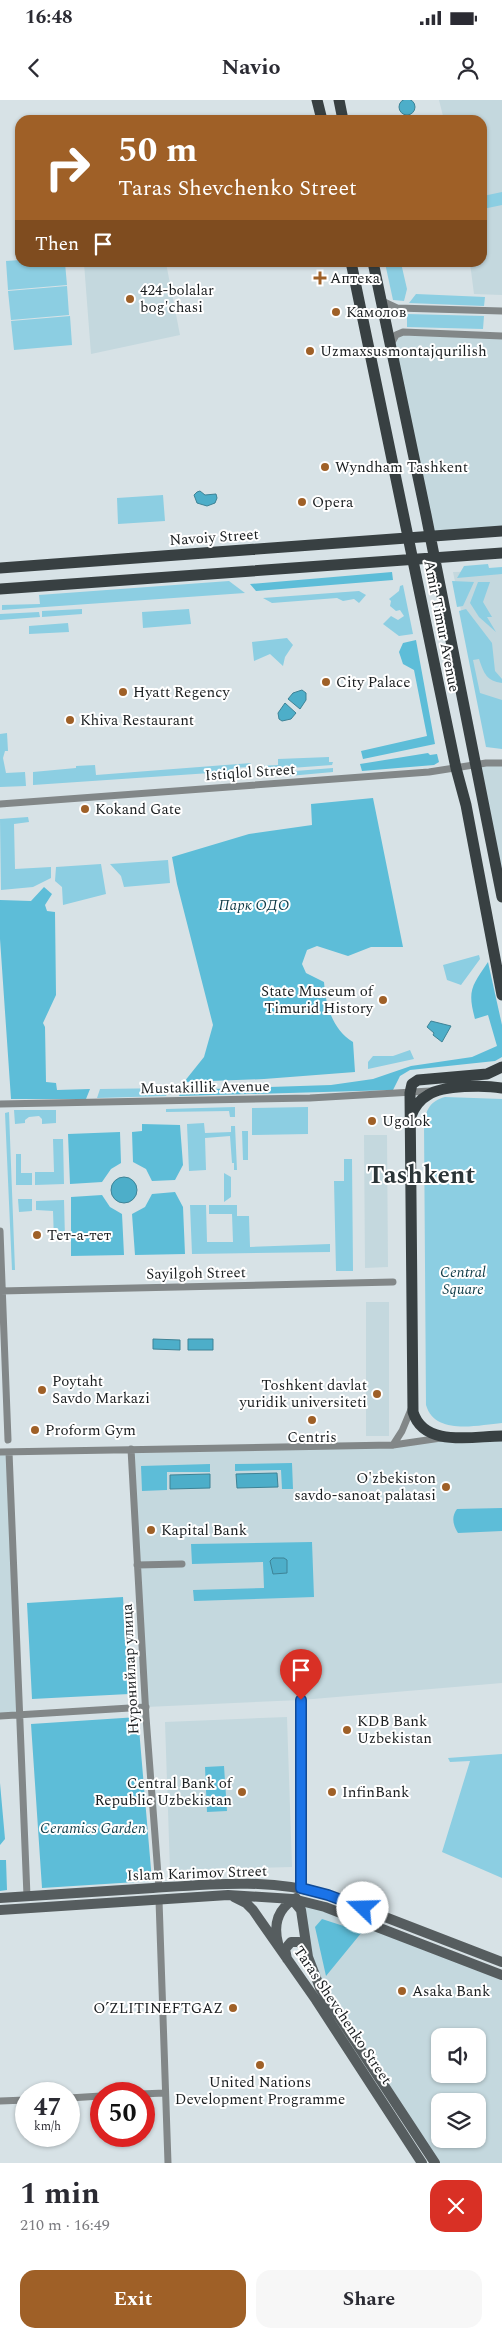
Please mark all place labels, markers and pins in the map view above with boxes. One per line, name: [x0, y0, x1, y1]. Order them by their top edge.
place label: Аптека: [330, 267, 381, 290]
marker: Аптека: [314, 272, 326, 284]
place label: 424-bolalar bog'chasi: [140, 279, 214, 319]
marker: 424-bolalar bog'chasi: [124, 293, 136, 305]
place label: Камолов: [346, 301, 407, 324]
marker: Камолов: [330, 306, 342, 318]
place label: Uzmaxsusmontajqurilish: [320, 340, 487, 363]
marker: Uzmaxsusmontajqurilish: [304, 345, 316, 357]
place label: Wyndham Tashkent: [335, 456, 468, 479]
marker: Wyndham Tashkent: [319, 461, 331, 473]
place label: Opera: [312, 491, 354, 514]
marker: Opera: [296, 496, 308, 508]
place label: City Palace: [336, 671, 411, 694]
marker: City Palace: [320, 676, 332, 688]
place label: Hyatt Regency: [133, 681, 230, 704]
marker: Hyatt Regency: [117, 686, 129, 698]
place label: Khiva Restaurant: [80, 709, 194, 732]
marker: Khiva Restaurant: [64, 714, 76, 726]
place label: Kokand Gate: [95, 798, 181, 821]
marker: Kokand Gate: [79, 803, 91, 815]
place label: State Museum of Timurid History: [261, 980, 375, 1020]
marker: State Museum of Timurid History: [377, 994, 389, 1006]
place label: Ugolok: [382, 1110, 431, 1133]
marker: Ugolok: [366, 1115, 378, 1127]
place label: Тет-а-тет: [47, 1224, 111, 1247]
marker: Тет-а-тет: [31, 1229, 43, 1241]
place label: Poytaht Savdo Markazi: [52, 1370, 150, 1410]
place label: Toshkent davlat yuridik universiteti: [239, 1374, 367, 1414]
marker: Poytaht Savdo Markazi: [36, 1384, 48, 1396]
marker: Toshkent davlat yuridik universiteti: [371, 1388, 383, 1400]
marker: Centris: [306, 1414, 318, 1426]
place label: Proform Gym: [45, 1419, 136, 1442]
marker: Proform Gym: [29, 1424, 41, 1436]
place label: Centris: [287, 1426, 337, 1449]
place label: O'zbekiston savdo-sanoat palatasi: [294, 1467, 436, 1507]
marker: O'zbekiston savdo-sanoat palatasi: [440, 1481, 452, 1493]
place label: Kapital Bank: [161, 1519, 247, 1542]
marker: Kapital Bank: [145, 1524, 157, 1536]
pin: [280, 1649, 322, 1700]
place label: KDB Bank Uzbekistan: [357, 1710, 432, 1750]
marker: KDB Bank Uzbekistan: [341, 1724, 353, 1736]
place label: Central Bank of Republic Uzbekistan: [94, 1772, 234, 1812]
place label: InfinBank: [342, 1781, 409, 1804]
marker: Central Bank of Republic Uzbekistan: [236, 1786, 248, 1798]
marker: InfinBank: [326, 1786, 338, 1798]
place label: Asaka Bank: [412, 1980, 490, 2003]
marker: Asaka Bank: [396, 1985, 408, 1997]
place label: O’ZLITINEFTGAZ: [93, 1997, 223, 2020]
marker: O’ZLITINEFTGAZ: [227, 2002, 239, 2014]
marker: United Nations Development Programme: [254, 2059, 266, 2071]
place label: United Nations Development Programme: [175, 2071, 345, 2111]

